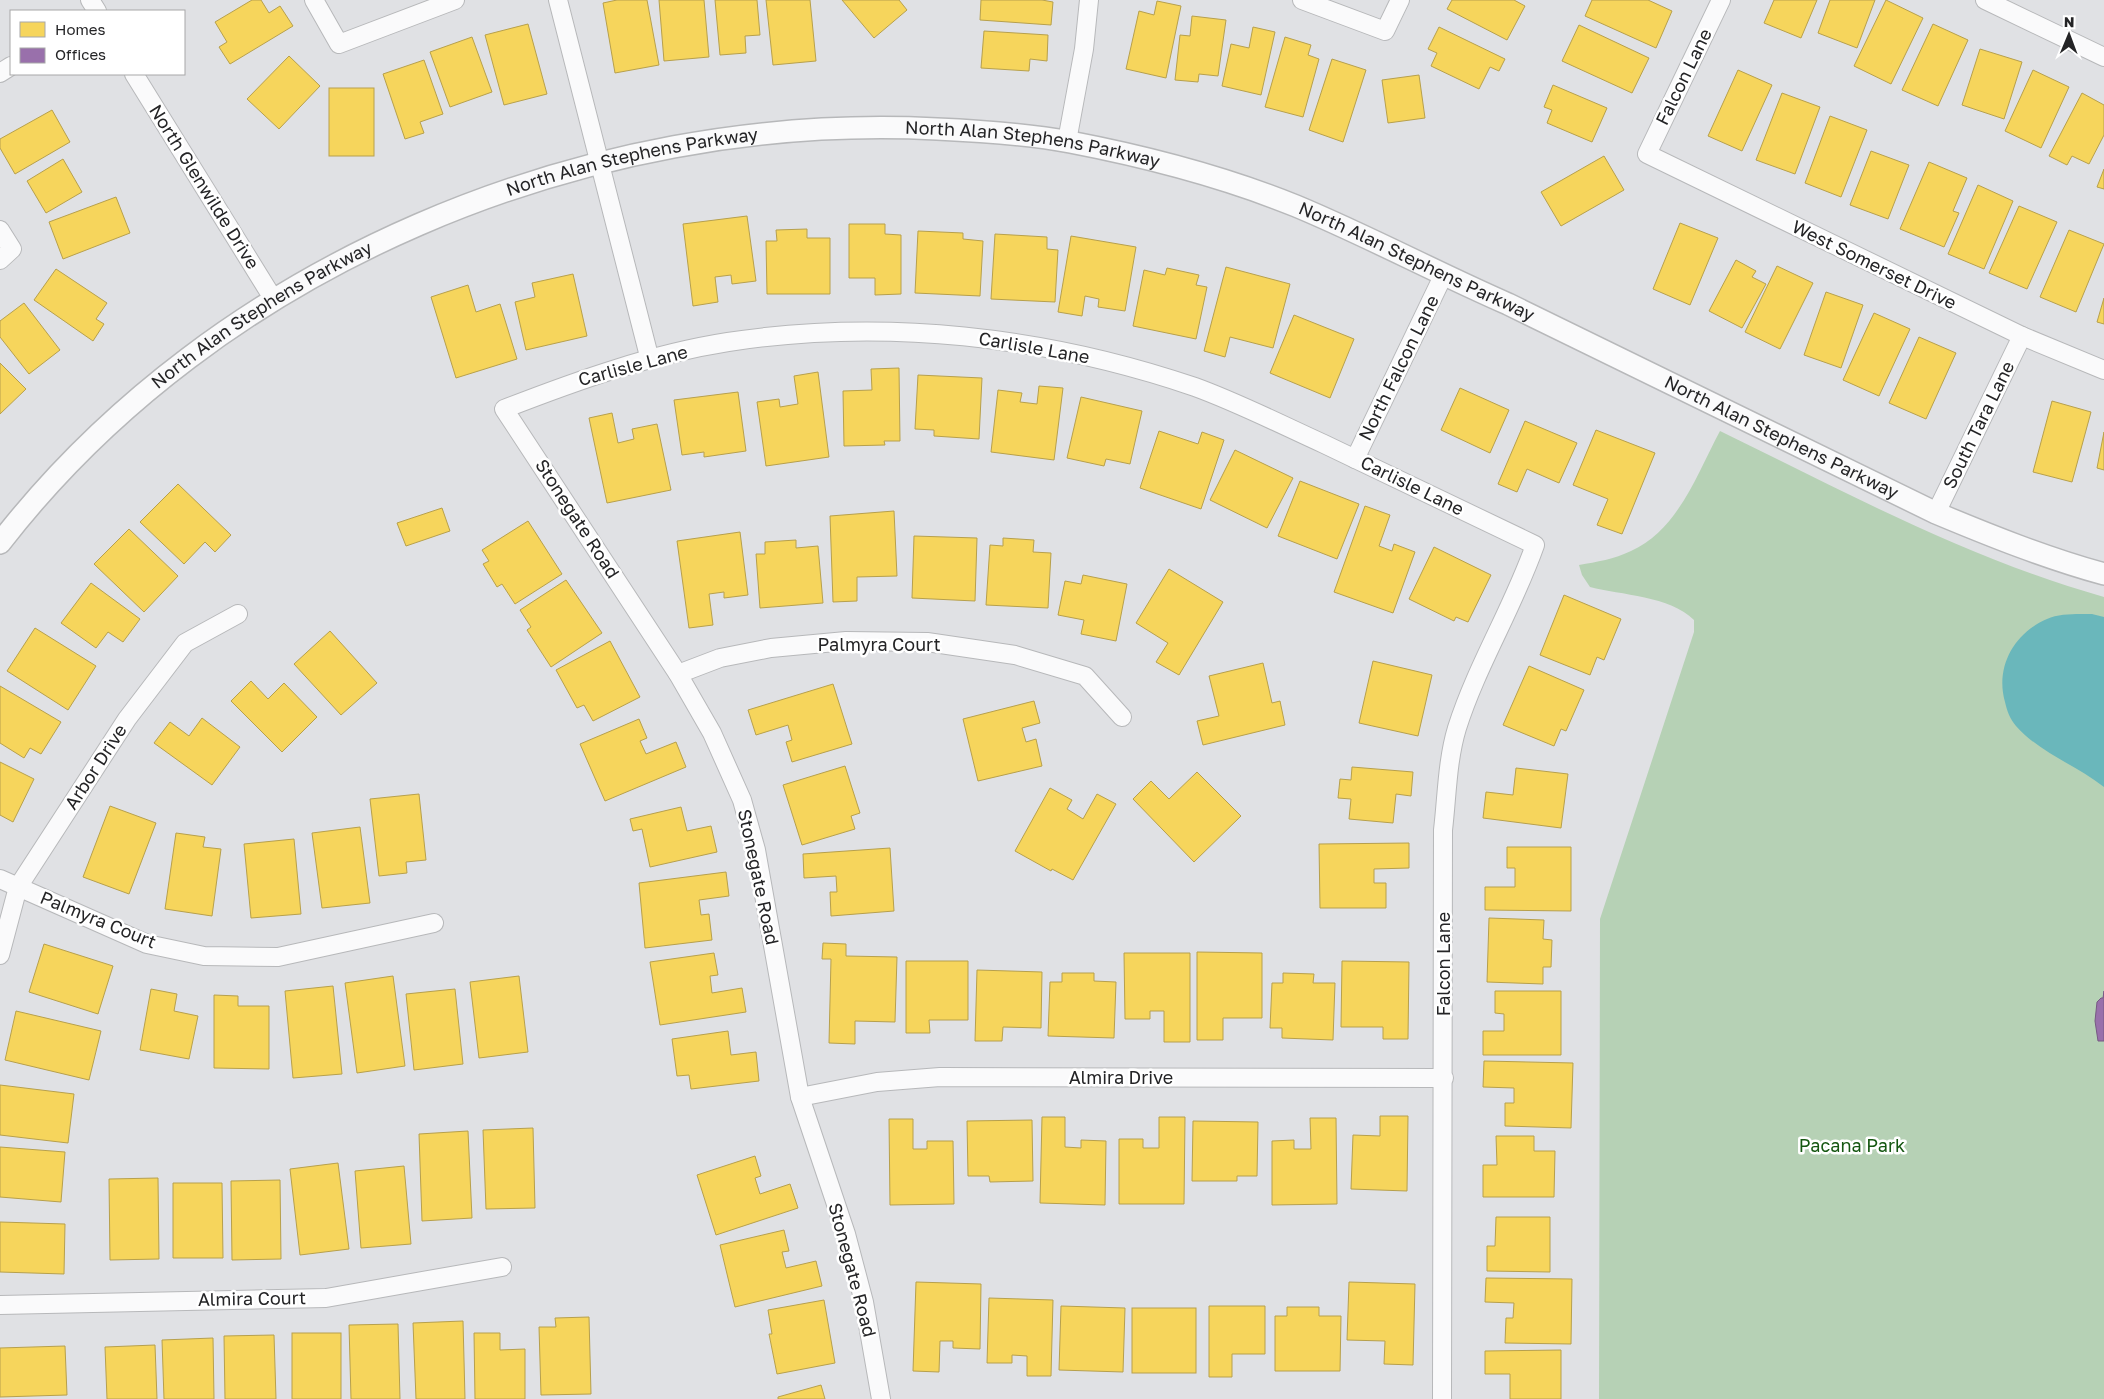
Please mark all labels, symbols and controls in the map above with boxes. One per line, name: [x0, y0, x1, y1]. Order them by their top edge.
legend: [10, 10, 185, 75]
north arrow: [2044, 10, 2094, 60]
text: N: [2064, 13, 2075, 30]
text: Homes: [55, 20, 105, 38]
street label: Falcon Lane: [1650, 25, 1716, 128]
text: Offices: [55, 45, 106, 63]
street label: North Glenwilde Drive: [145, 100, 264, 273]
street label: North Alan Stephens Parkway: [905, 116, 1163, 172]
street label: North Alan Stephens Parkway: [503, 122, 759, 200]
street label: North Alan Stephens Parkway: [1296, 196, 1539, 325]
street label: West Somerset Drive: [1789, 215, 1960, 313]
street label: North Alan Stephens Parkway: [147, 236, 375, 393]
street label: North Falcon Lane: [1353, 291, 1443, 444]
street label: Carlisle Lane: [977, 326, 1091, 368]
street label: Carlisle Lane: [576, 340, 690, 390]
street label: South Tara Lane: [1938, 357, 2019, 492]
street label: North Alan Stephens Parkway: [1661, 370, 1903, 503]
street label: Carlisle Lane: [1357, 451, 1468, 520]
street label: Stonegate Road: [531, 455, 625, 582]
street label: Palmyra Court: [817, 633, 941, 655]
street label: Arbor Drive: [59, 720, 131, 813]
street label: Stonegate Road: [734, 807, 784, 947]
street label: Palmyra Court: [37, 886, 160, 952]
street label: Falcon Lane: [1432, 912, 1454, 1016]
street label: Almira Drive: [1069, 1066, 1173, 1088]
park label: Pacana Park: [1799, 1134, 1905, 1156]
street label: Stonegate Road: [824, 1200, 881, 1339]
street label: Almira Court: [198, 1286, 306, 1310]

